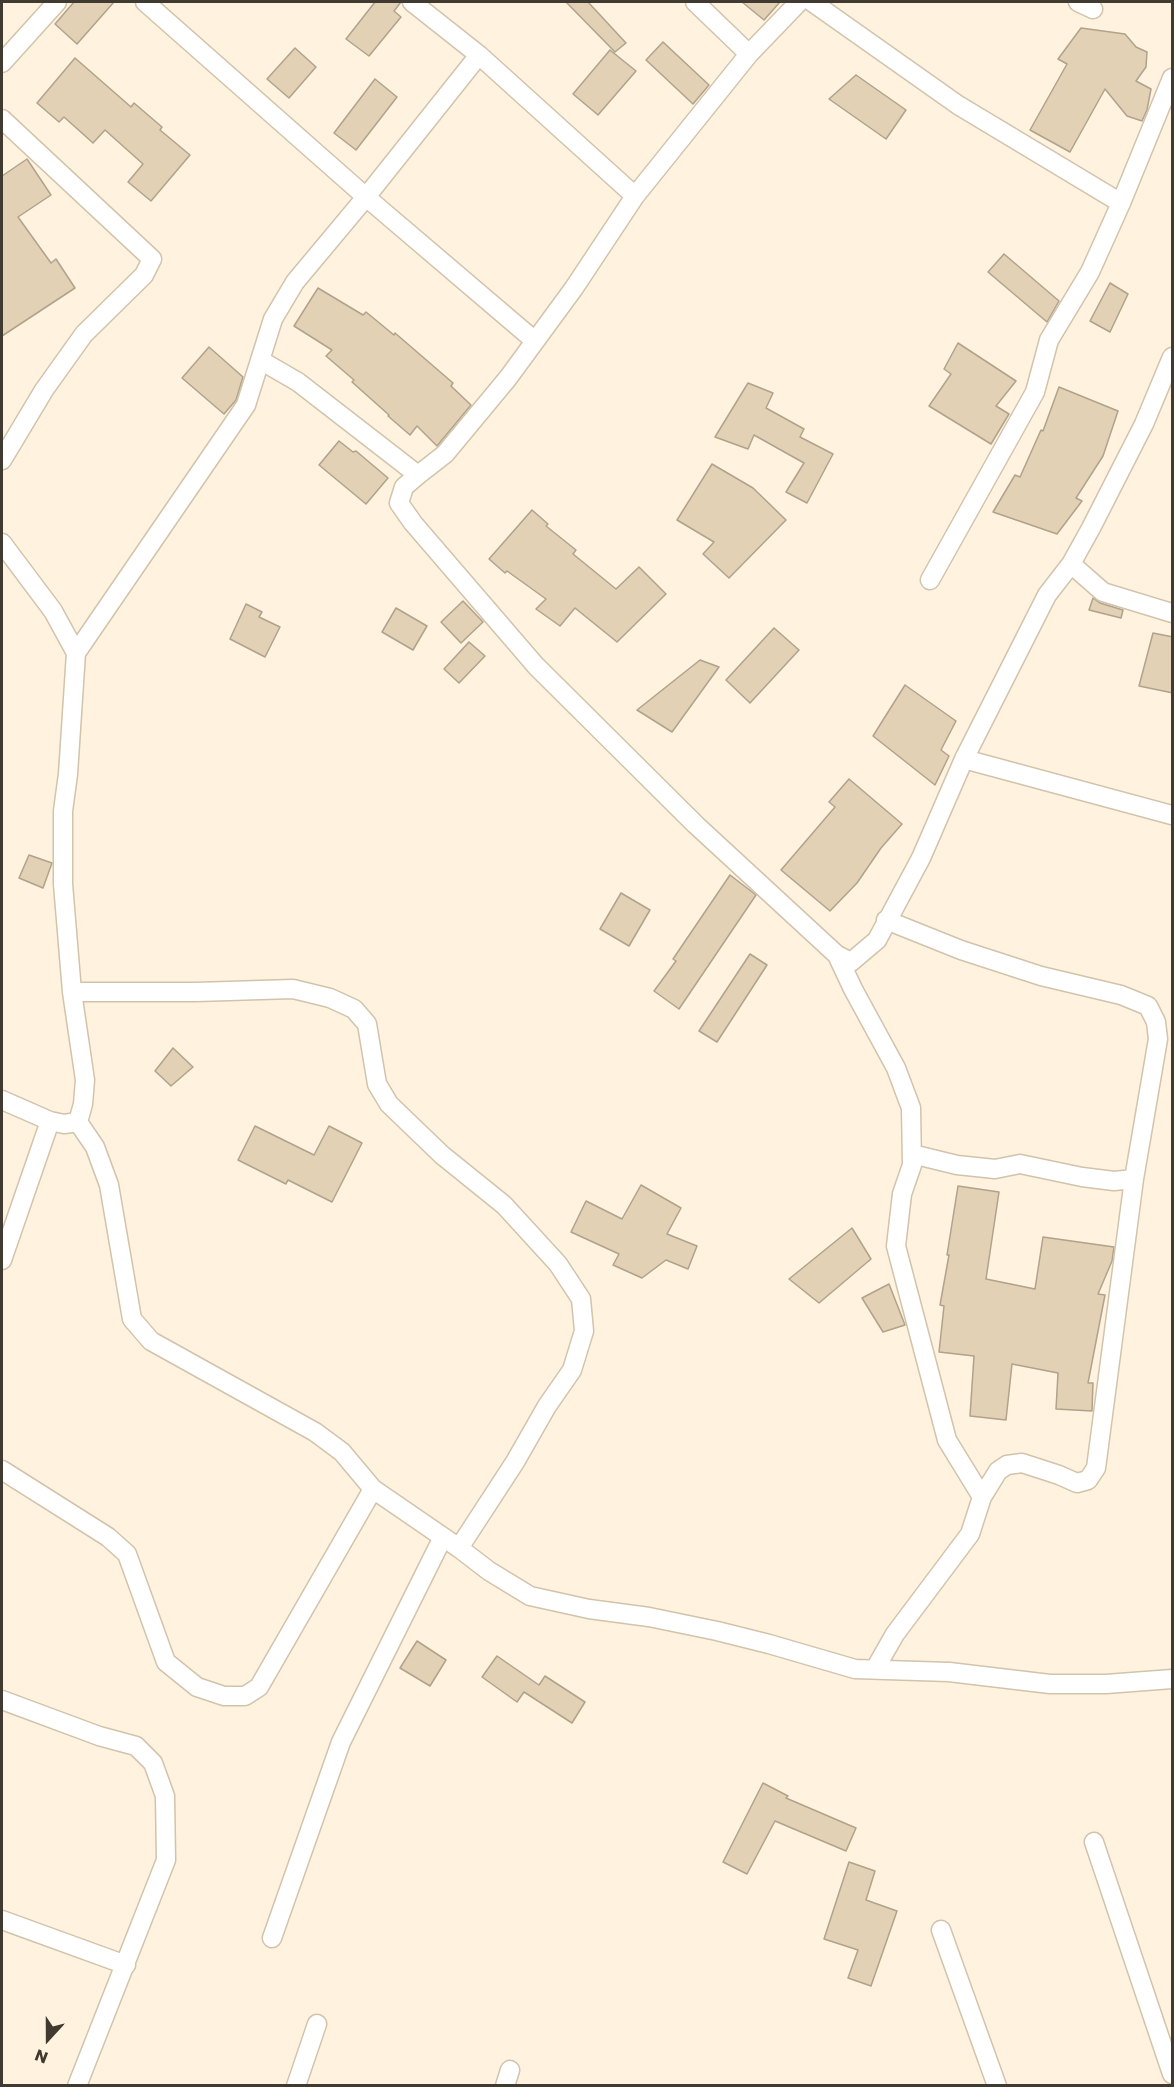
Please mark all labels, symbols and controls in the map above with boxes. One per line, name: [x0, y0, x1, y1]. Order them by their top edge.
north arrow: [18, 2009, 78, 2069]
text: N: [32, 2043, 51, 2069]

